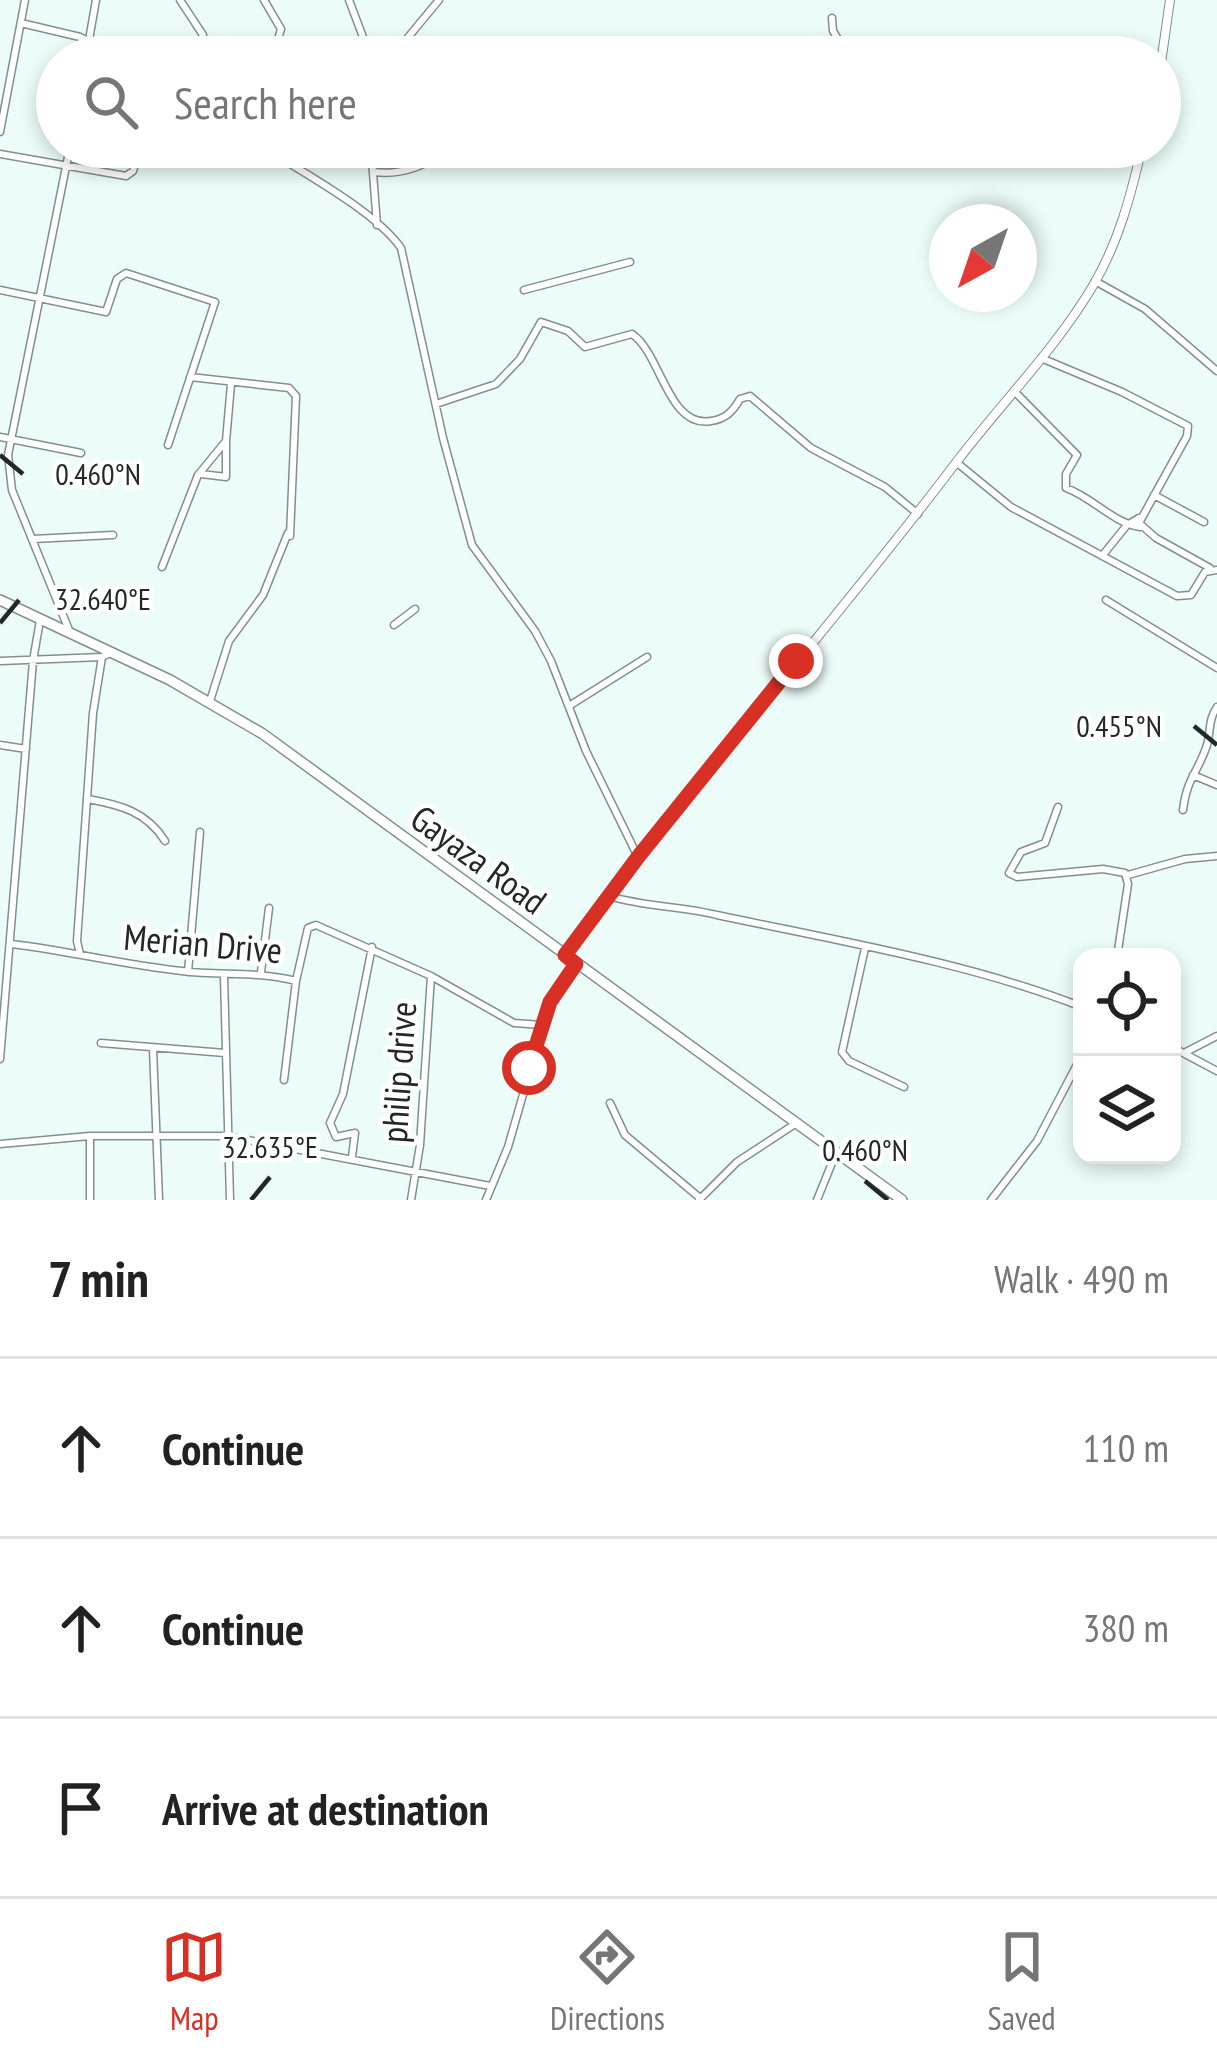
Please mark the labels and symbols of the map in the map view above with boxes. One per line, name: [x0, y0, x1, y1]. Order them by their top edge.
north arrow: [929, 204, 1037, 312]
text: 0.460°N: [55, 454, 141, 493]
text: 32.640°E: [55, 579, 151, 618]
route end: [769, 634, 823, 688]
text: 0.455°N: [1076, 706, 1162, 745]
street label: Gayaza Road: [402, 794, 556, 924]
street label: Merian Drive: [122, 913, 284, 973]
street label: philip drive: [370, 1000, 426, 1144]
route start: [502, 1041, 556, 1095]
text: 32.635°E: [222, 1127, 318, 1166]
text: 0.460°N: [822, 1130, 908, 1169]

